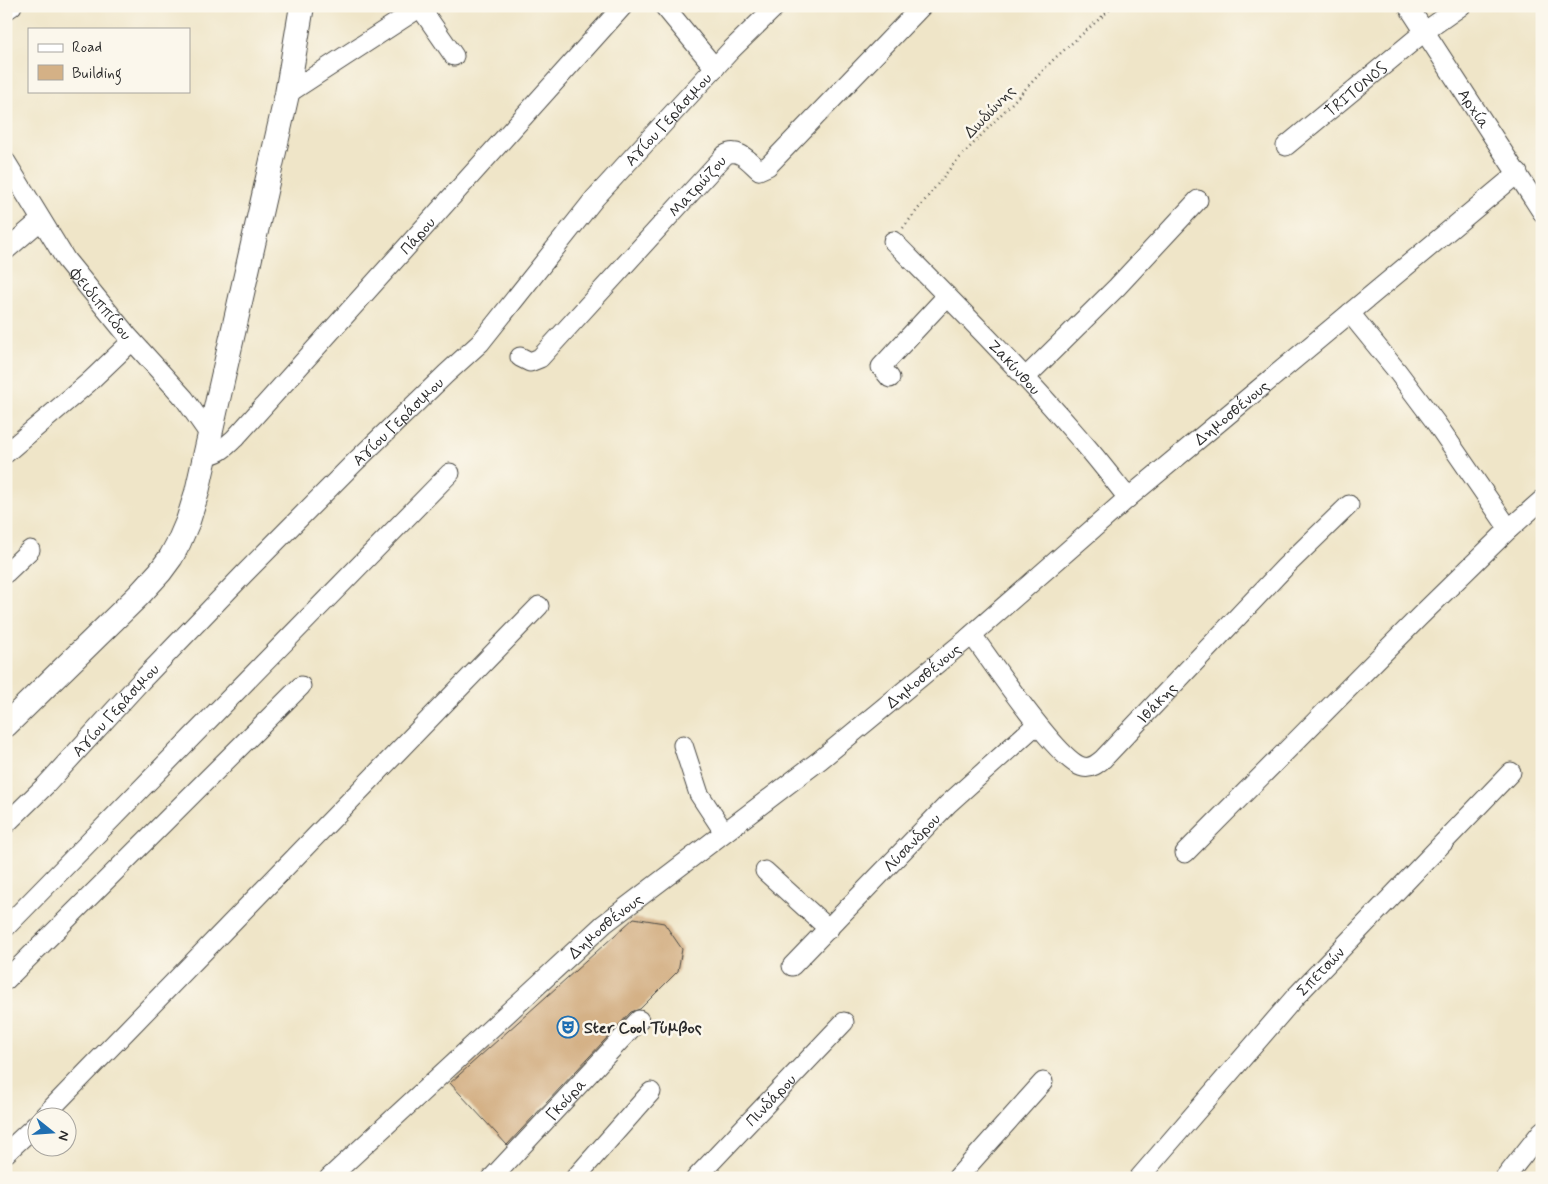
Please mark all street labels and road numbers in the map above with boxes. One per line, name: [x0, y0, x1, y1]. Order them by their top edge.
street label: TRITONOS: [1320, 58, 1392, 122]
street label: Αγίου Γεράσιμου: [621, 69, 717, 171]
street label: Δωδώνης: [960, 81, 1020, 143]
street label: Αρχία: [1453, 85, 1494, 133]
street label: Ματρώζου: [665, 151, 732, 222]
street label: Πάρου: [396, 213, 441, 260]
street label: Φειδιππίδου: [64, 263, 136, 345]
street label: Ζακύνθου: [983, 335, 1045, 400]
street label: Αγίου Γεράσιμου: [348, 373, 449, 471]
street label: Δημοσθένους: [1190, 376, 1274, 451]
street label: Δημοσθένους: [882, 639, 966, 714]
street label: Αγίου Γεράσιμου: [68, 660, 164, 762]
street label: Ιθάκης: [1133, 678, 1182, 729]
street label: Λύσανδρου: [879, 809, 946, 877]
street label: Δημοσθένους: [564, 889, 647, 964]
street label: Σπετσών: [1292, 943, 1350, 1001]
street label: Πινδάρου: [741, 1070, 801, 1131]
street label: Γκούρα: [542, 1074, 592, 1126]

